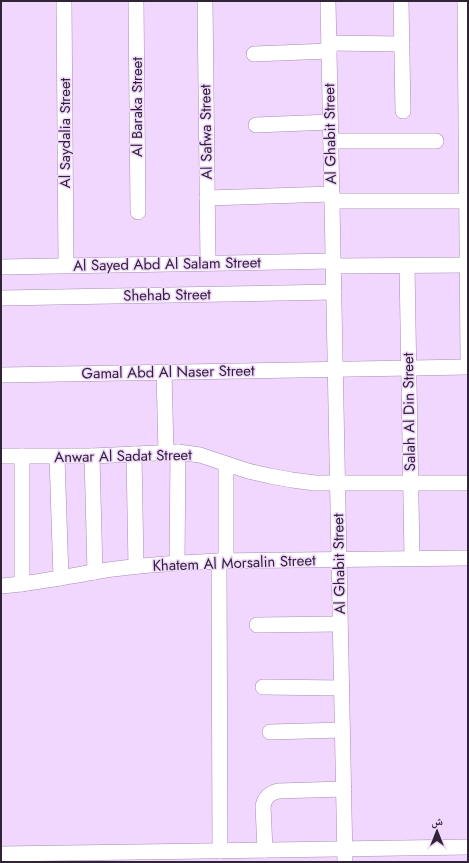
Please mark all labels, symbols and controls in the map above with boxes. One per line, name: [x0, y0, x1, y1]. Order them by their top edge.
street label: Al Baraka Street: [126, 57, 148, 157]
street label: Al Saydalia Street: [54, 77, 76, 188]
street label: Al Ghabit Street: [318, 83, 342, 185]
street label: Al Safwa Street: [194, 84, 218, 180]
street label: Al Sayed Abd Al Salam Street: [73, 251, 261, 277]
street label: Shehab Street: [123, 283, 211, 307]
street label: Salah Al Din Street: [397, 352, 421, 471]
street label: Gamal Abd Al Naser Street: [81, 359, 255, 385]
street label: Anwar Al Sadat Street: [54, 444, 192, 468]
street label: Al Ghabit Street: [327, 513, 351, 615]
street label: Khatem Al Morsalin Street: [152, 549, 316, 577]
north arrow: [417, 811, 457, 851]
text: ش: [431, 813, 443, 829]

